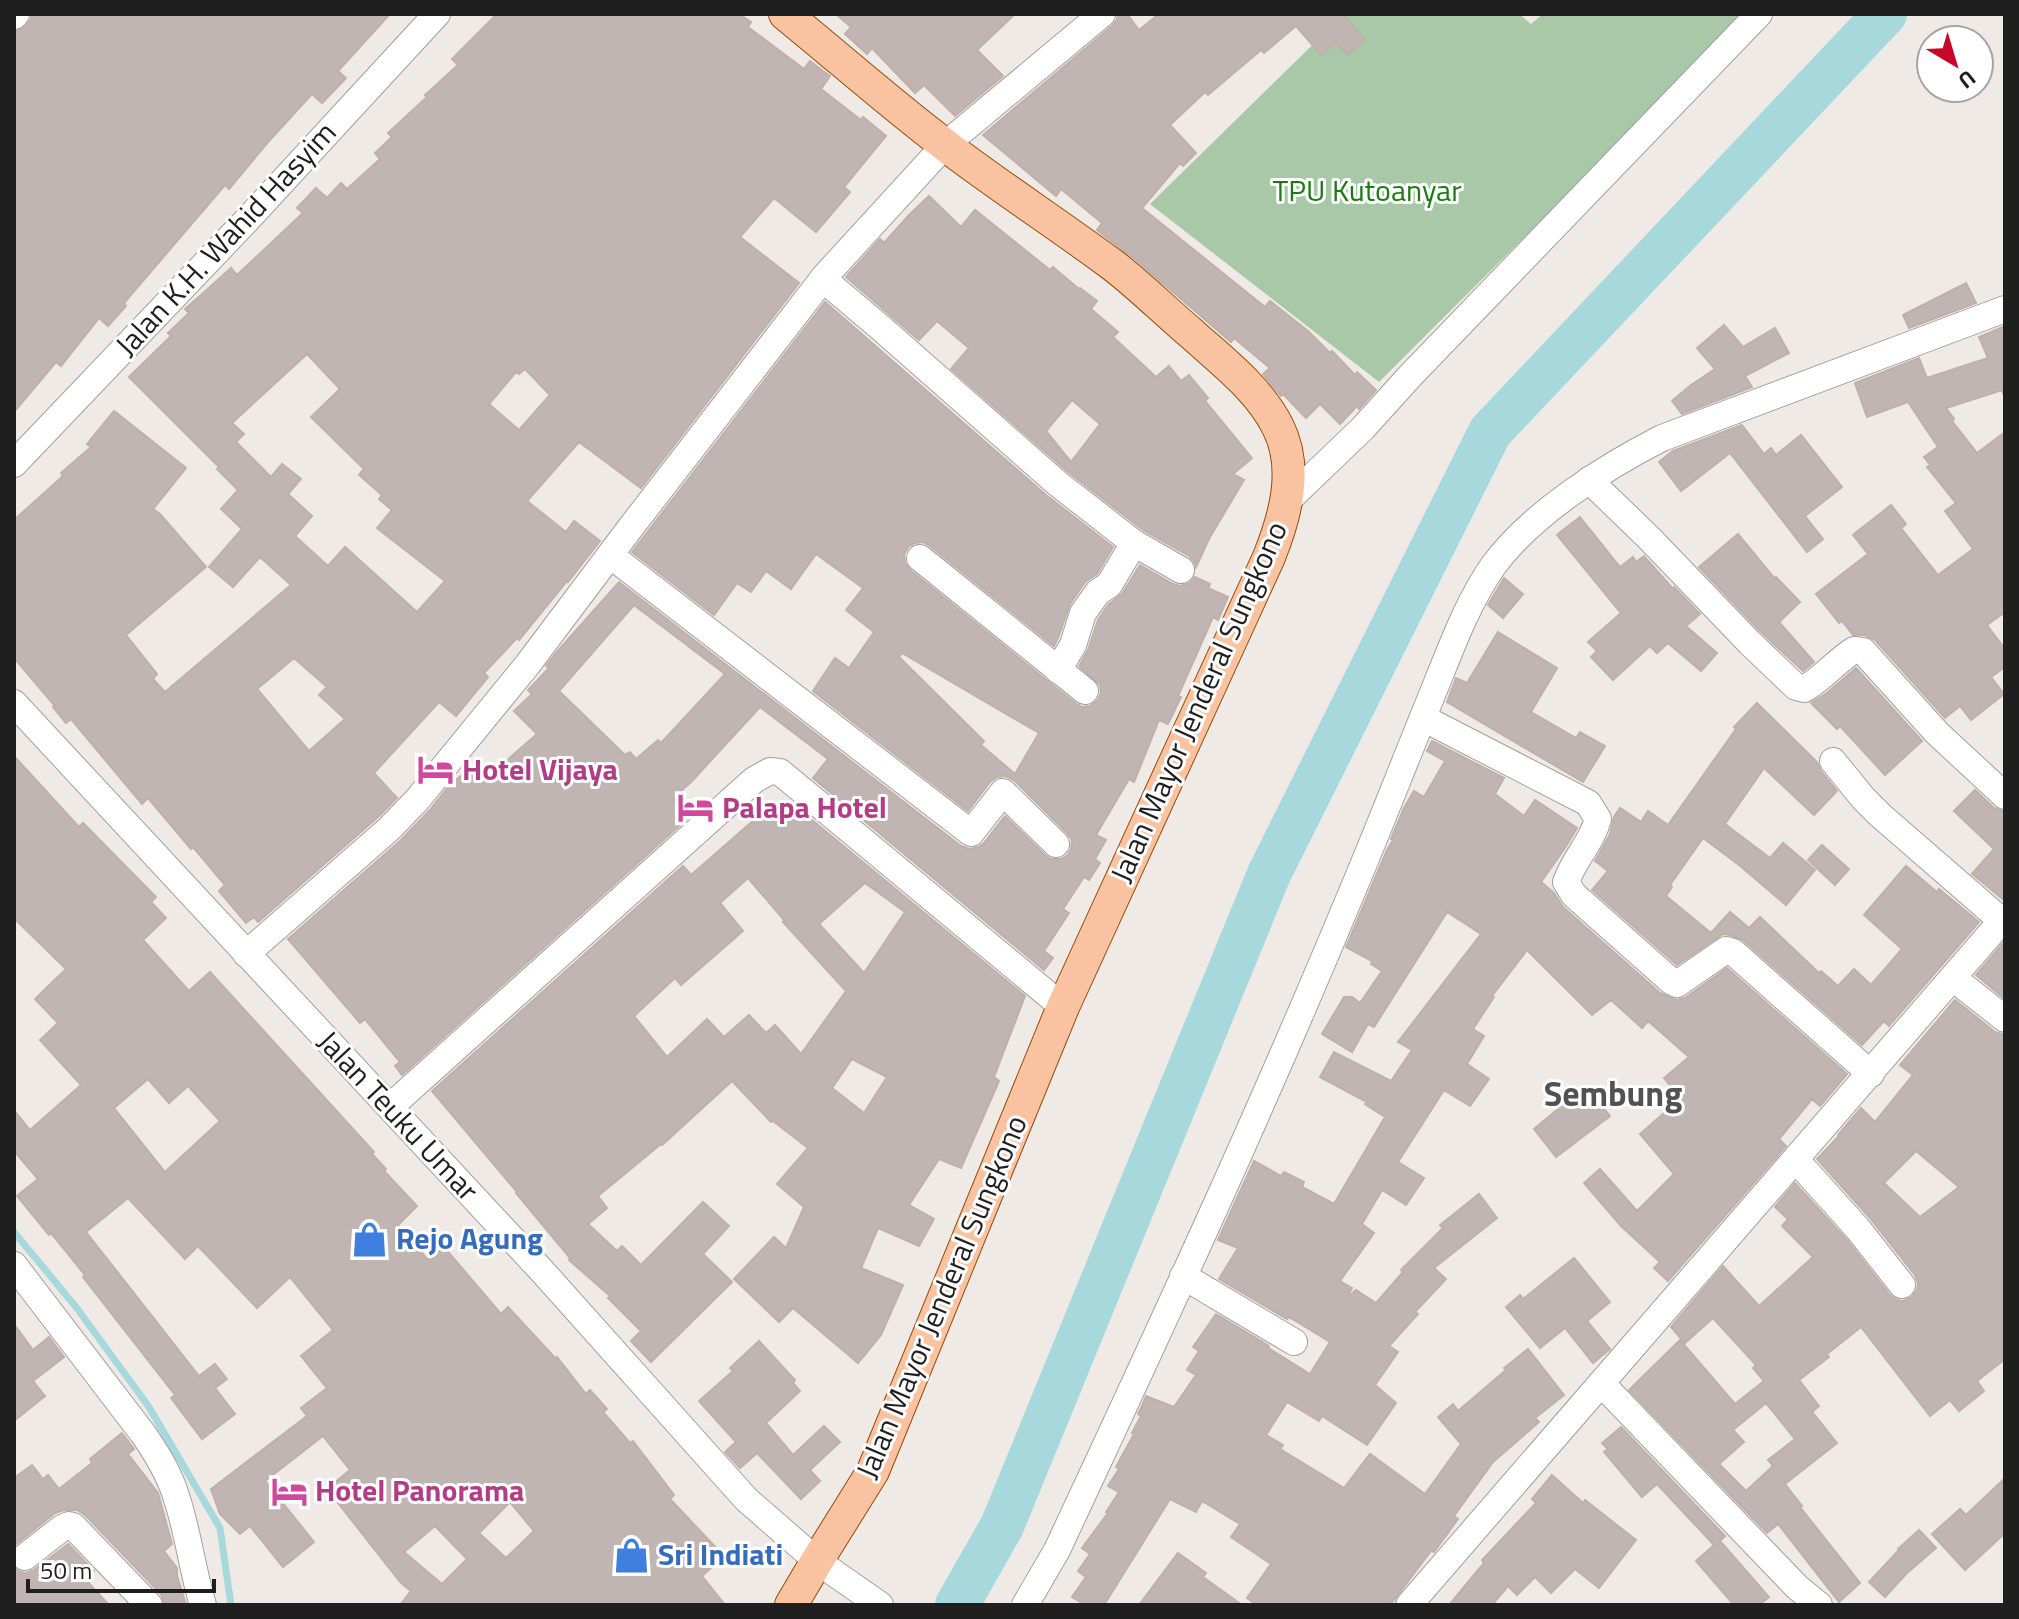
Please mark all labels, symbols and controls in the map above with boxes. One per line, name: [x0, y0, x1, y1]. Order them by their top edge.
north arrow: [1915, 24, 1995, 104]
text: U: [1951, 62, 1983, 98]
street label: Jalan K.H. Wahid Hasyim: [104, 110, 347, 366]
park label: TPU Kutoanyar: [1272, 167, 1462, 213]
street label: Jalan Mayor Jenderal Sungkono: [1098, 514, 1299, 889]
place label: Hotel Vijaya: [462, 746, 618, 792]
hotel icon: Hotel Vijaya: [417, 751, 455, 789]
place label: Palapa Hotel: [722, 784, 887, 830]
hotel icon: Palapa Hotel: [677, 789, 715, 827]
street label: Jalan Teuku Umar: [307, 1019, 490, 1211]
district label: Sembung: [1544, 1067, 1682, 1119]
street label: Jalan Mayor Jenderal Sungkono: [844, 1108, 1039, 1485]
place label: Rejo Agung: [396, 1215, 543, 1261]
shop icon: Rejo Agung: [351, 1220, 389, 1258]
place label: Hotel Panorama: [315, 1467, 524, 1513]
hotel icon: Hotel Panorama: [270, 1472, 308, 1510]
place label: Sri Indiati: [658, 1531, 783, 1577]
shop icon: Sri Indiati: [613, 1536, 651, 1574]
scale bar: [28, 1543, 214, 1593]
text: 50 m: [40, 1552, 92, 1588]

